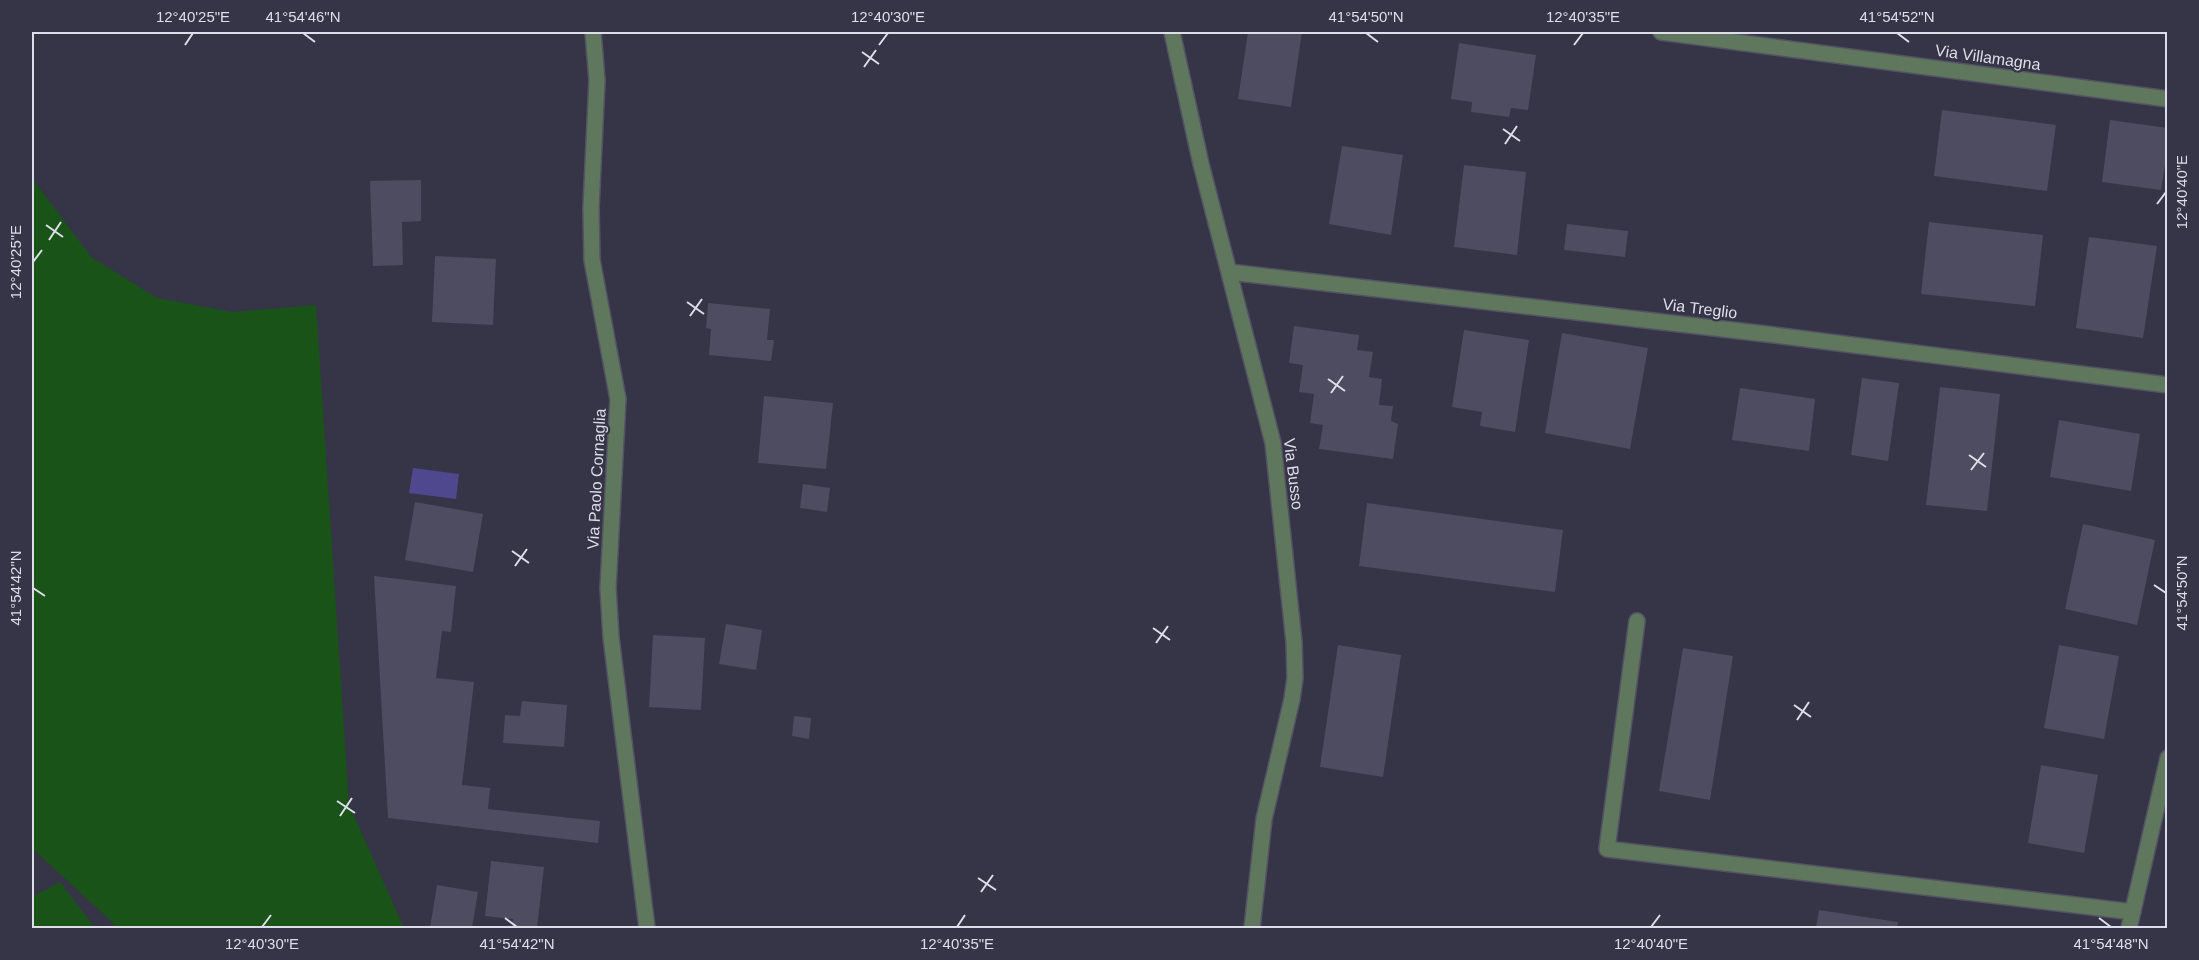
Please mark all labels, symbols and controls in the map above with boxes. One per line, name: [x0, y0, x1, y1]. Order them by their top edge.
text: 12°40'25"E: [156, 8, 230, 25]
text: 41°54'46"N: [265, 8, 341, 25]
text: 12°40'30"E: [851, 8, 925, 25]
text: 41°54'50"N: [1328, 8, 1404, 25]
text: 12°40'35"E: [1546, 8, 1620, 25]
text: 41°54'52"N: [1859, 8, 1935, 25]
street label: Via Villamagna: [1934, 42, 2042, 73]
text: 12°40'40"E: [2173, 155, 2190, 229]
text: 12°40'25"E: [7, 225, 24, 299]
street label: Via Treglio: [1662, 295, 1738, 322]
street label: Via Paolo Cornaglia: [584, 408, 609, 550]
street label: Via Busso: [1281, 437, 1306, 511]
text: 41°54'42"N: [7, 550, 24, 626]
text: 41°54'50"N: [2173, 555, 2190, 631]
text: 12°40'30"E: [225, 935, 299, 952]
text: 41°54'42"N: [479, 935, 555, 952]
text: 12°40'35"E: [920, 935, 994, 952]
text: 12°40'40"E: [1614, 935, 1688, 952]
text: 41°54'48"N: [2073, 935, 2149, 952]

